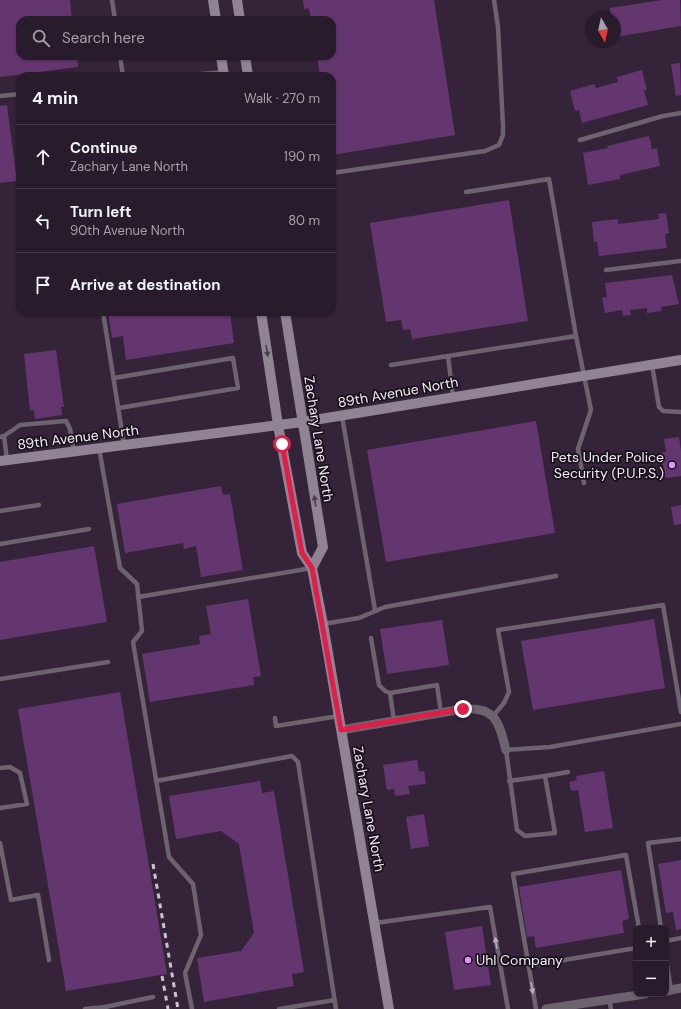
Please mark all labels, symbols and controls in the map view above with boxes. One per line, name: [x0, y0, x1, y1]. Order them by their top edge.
north arrow: [585, 12, 621, 48]
search box: [16, 16, 336, 60]
icon: search: [30, 27, 52, 49]
text: Search here: [62, 28, 145, 48]
text: 4 min: [32, 87, 78, 109]
text: Walk · 270 m: [244, 90, 320, 107]
text: Continue: [70, 138, 138, 158]
icon: ahead: [32, 146, 54, 168]
text: 190 m: [284, 148, 320, 165]
text: Zachary Lane North: [70, 158, 188, 175]
text: Turn left: [70, 202, 131, 222]
icon: left: [32, 210, 54, 232]
text: 80 m: [288, 212, 320, 229]
text: 90th Avenue North: [70, 222, 185, 239]
icon: arrive: [32, 274, 54, 296]
text: Arrive at destination: [70, 275, 221, 295]
one-way arrow: [264, 344, 270, 357]
street label: 89th Avenue North: [336, 373, 460, 411]
street label: Zachary Lane North: [300, 375, 338, 503]
street label: 89th Avenue North: [16, 421, 140, 453]
route start: [273, 435, 291, 453]
place label: Pets Under Police Security (P.U.P.S.): [551, 448, 664, 482]
marker: Pets Under Police Security (P.U.P.S.): [667, 460, 677, 470]
one-way arrow: [312, 495, 318, 507]
route end: [454, 700, 472, 718]
street label: Zachary Lane North: [349, 745, 389, 873]
map controls: [633, 925, 669, 997]
button: +: [633, 925, 669, 961]
one-way arrow: [493, 937, 499, 949]
place label: Uhl Company: [476, 951, 563, 969]
marker: Uhl Company: [463, 955, 473, 965]
button: −: [633, 961, 669, 997]
one-way arrow: [529, 981, 535, 994]

